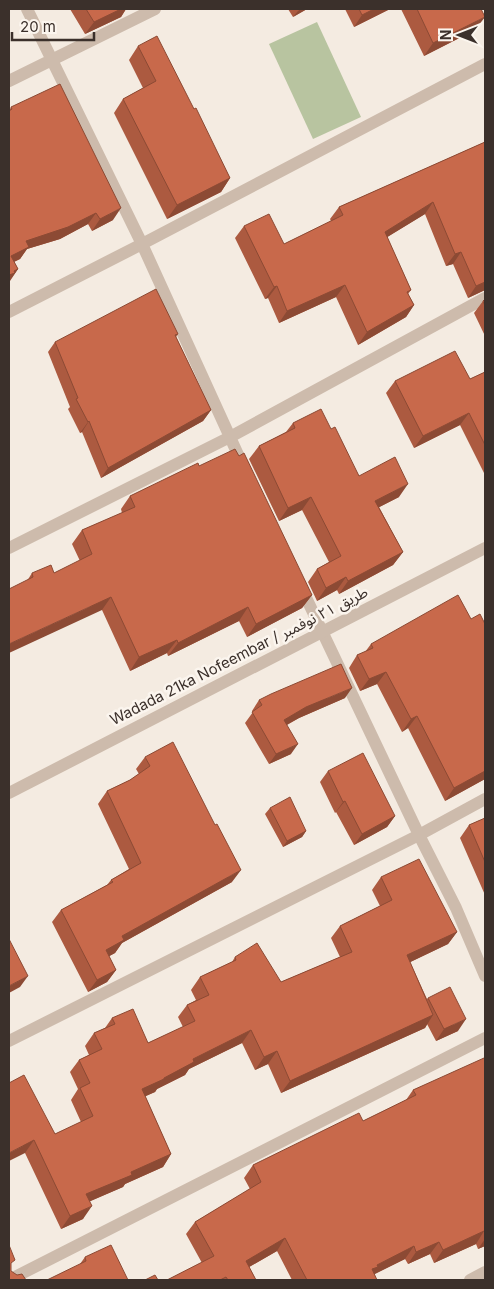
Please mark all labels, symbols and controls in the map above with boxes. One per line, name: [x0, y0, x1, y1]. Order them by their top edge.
scale bar: [12, 10, 95, 42]
north arrow: [434, 10, 484, 60]
text: 20 m: [20, 17, 56, 36]
text: N: [437, 30, 454, 40]
street label: Wadada 21ka Nofeembar / طريق ٢١ نوفمبر: [107, 582, 371, 730]

